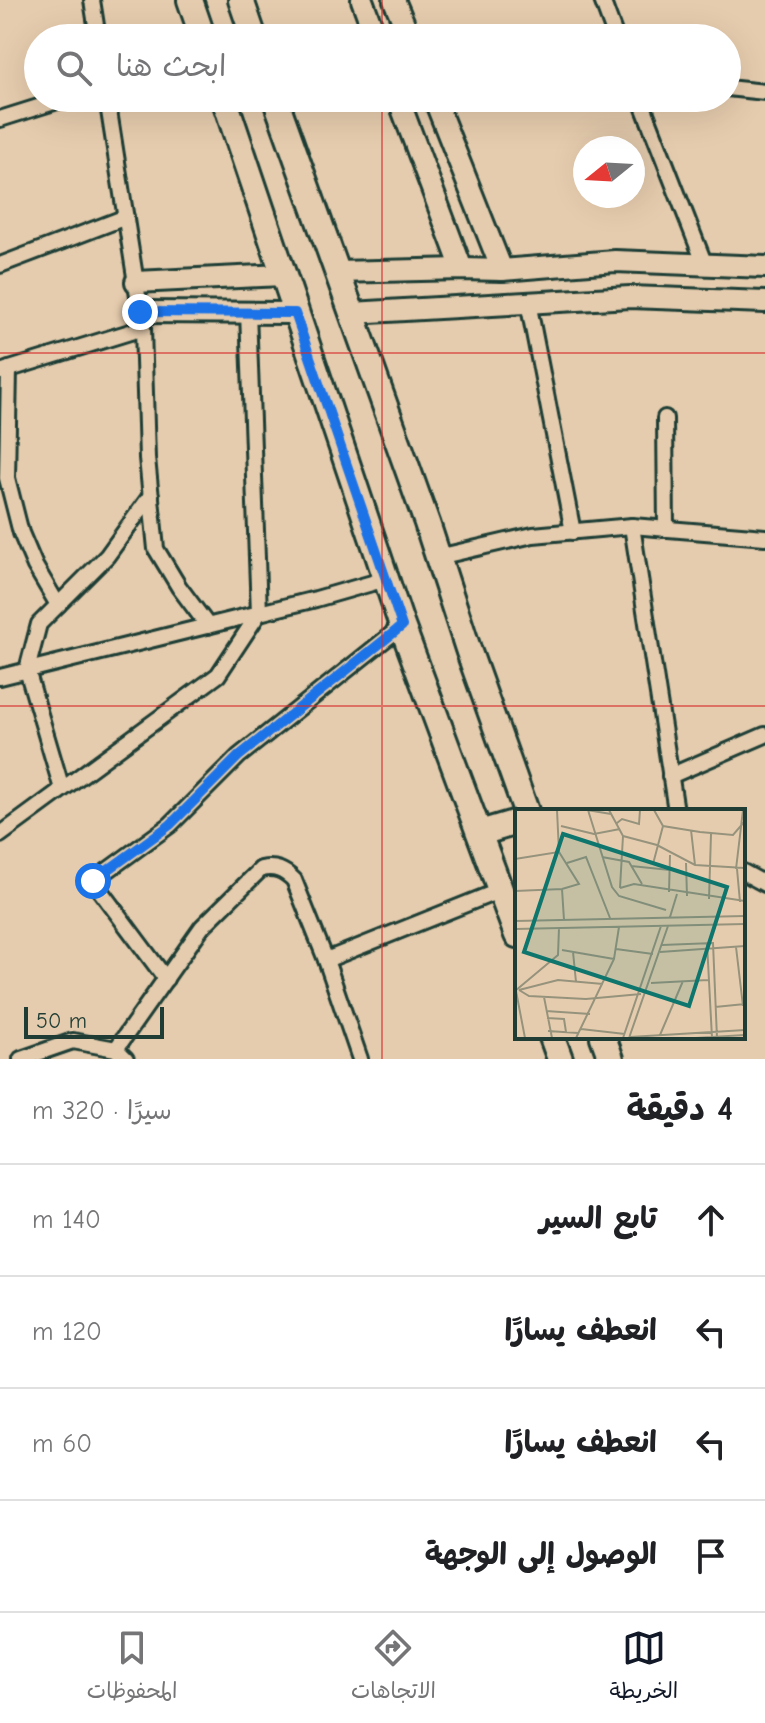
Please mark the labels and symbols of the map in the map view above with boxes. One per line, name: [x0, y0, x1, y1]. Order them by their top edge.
north arrow: [573, 136, 645, 208]
route end: [122, 294, 158, 330]
inset map: [515, 809, 745, 1039]
route start: [75, 863, 111, 899]
scale bar: [24, 1003, 164, 1039]

